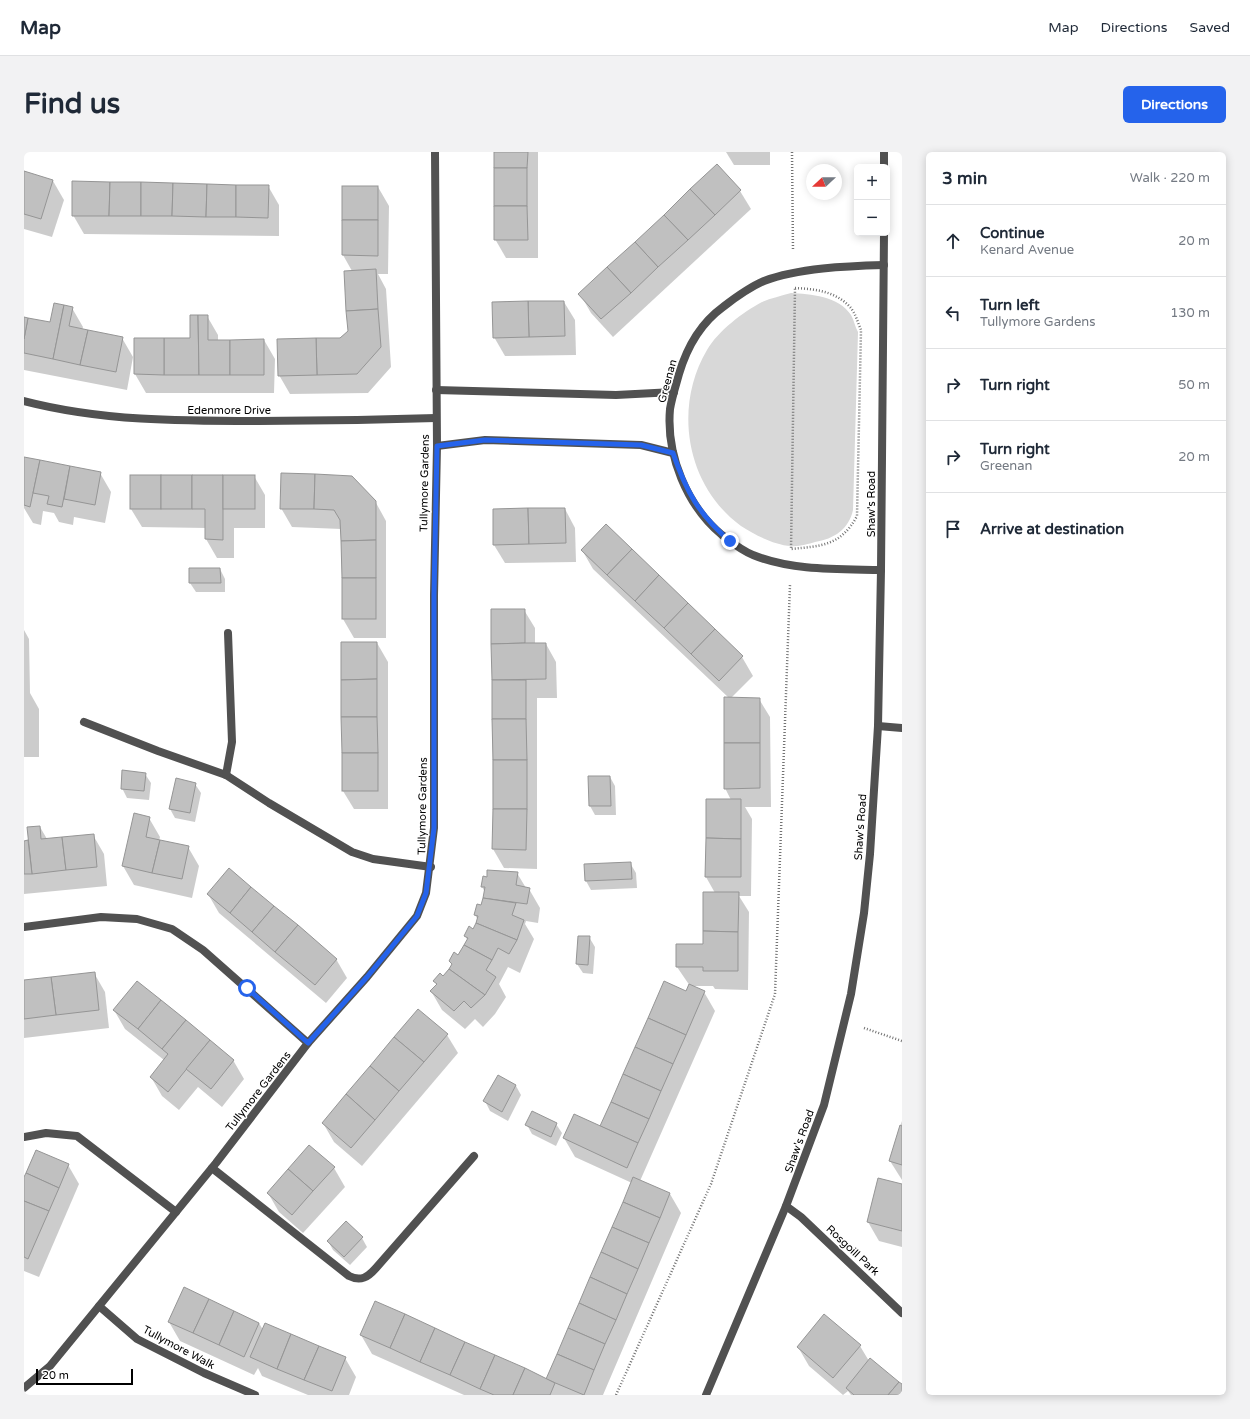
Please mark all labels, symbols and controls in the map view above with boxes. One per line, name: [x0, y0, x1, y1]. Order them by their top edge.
text: Map: [20, 17, 61, 39]
text: Map: [1048, 19, 1079, 36]
text: Directions: [1101, 19, 1168, 36]
text: Saved: [1190, 19, 1230, 36]
button: Directions: [1123, 86, 1226, 123]
text: Find us: [24, 87, 120, 121]
north arrow: [806, 164, 842, 200]
map controls: [854, 164, 890, 236]
button: +: [854, 164, 890, 200]
text: 3 min: [942, 168, 987, 189]
text: Walk · 220 m: [1130, 170, 1210, 186]
button: −: [854, 200, 890, 236]
text: Continue: [980, 224, 1044, 242]
icon: ahead: [942, 230, 964, 252]
text: 20 m: [1178, 233, 1210, 249]
text: Kenard Avenue: [980, 242, 1074, 258]
text: Turn left: [980, 296, 1040, 314]
icon: left: [942, 302, 964, 324]
text: 130 m: [1170, 305, 1210, 321]
text: Tullymore Gardens: [980, 314, 1096, 330]
street label: Greenan: [655, 358, 680, 404]
icon: right: [942, 374, 964, 396]
text: Turn right: [980, 376, 1050, 394]
text: 50 m: [1178, 377, 1210, 393]
street label: Edenmore Drive: [187, 404, 271, 417]
street label: Tullymore Gardens: [417, 434, 432, 532]
text: Turn right: [980, 440, 1050, 458]
icon: right: [942, 446, 964, 468]
text: 20 m: [1178, 449, 1210, 465]
text: Greenan: [980, 458, 1032, 474]
street label: Shaw's Road: [865, 471, 878, 537]
icon: arrive: [942, 518, 964, 540]
text: Arrive at destination: [980, 520, 1124, 538]
route end: [721, 532, 739, 550]
street label: Tullymore Gardens: [415, 757, 430, 855]
street label: Shaw's Road: [852, 793, 869, 861]
route start: [238, 979, 256, 997]
street label: Tullymore Gardens: [223, 1049, 294, 1134]
street label: Shaw's Road: [782, 1108, 817, 1175]
street label: Rosgoill Park: [823, 1222, 882, 1278]
street label: Tullymore Walk: [141, 1323, 217, 1372]
scale bar: [36, 1367, 133, 1386]
text: 20 m: [42, 1369, 69, 1382]

